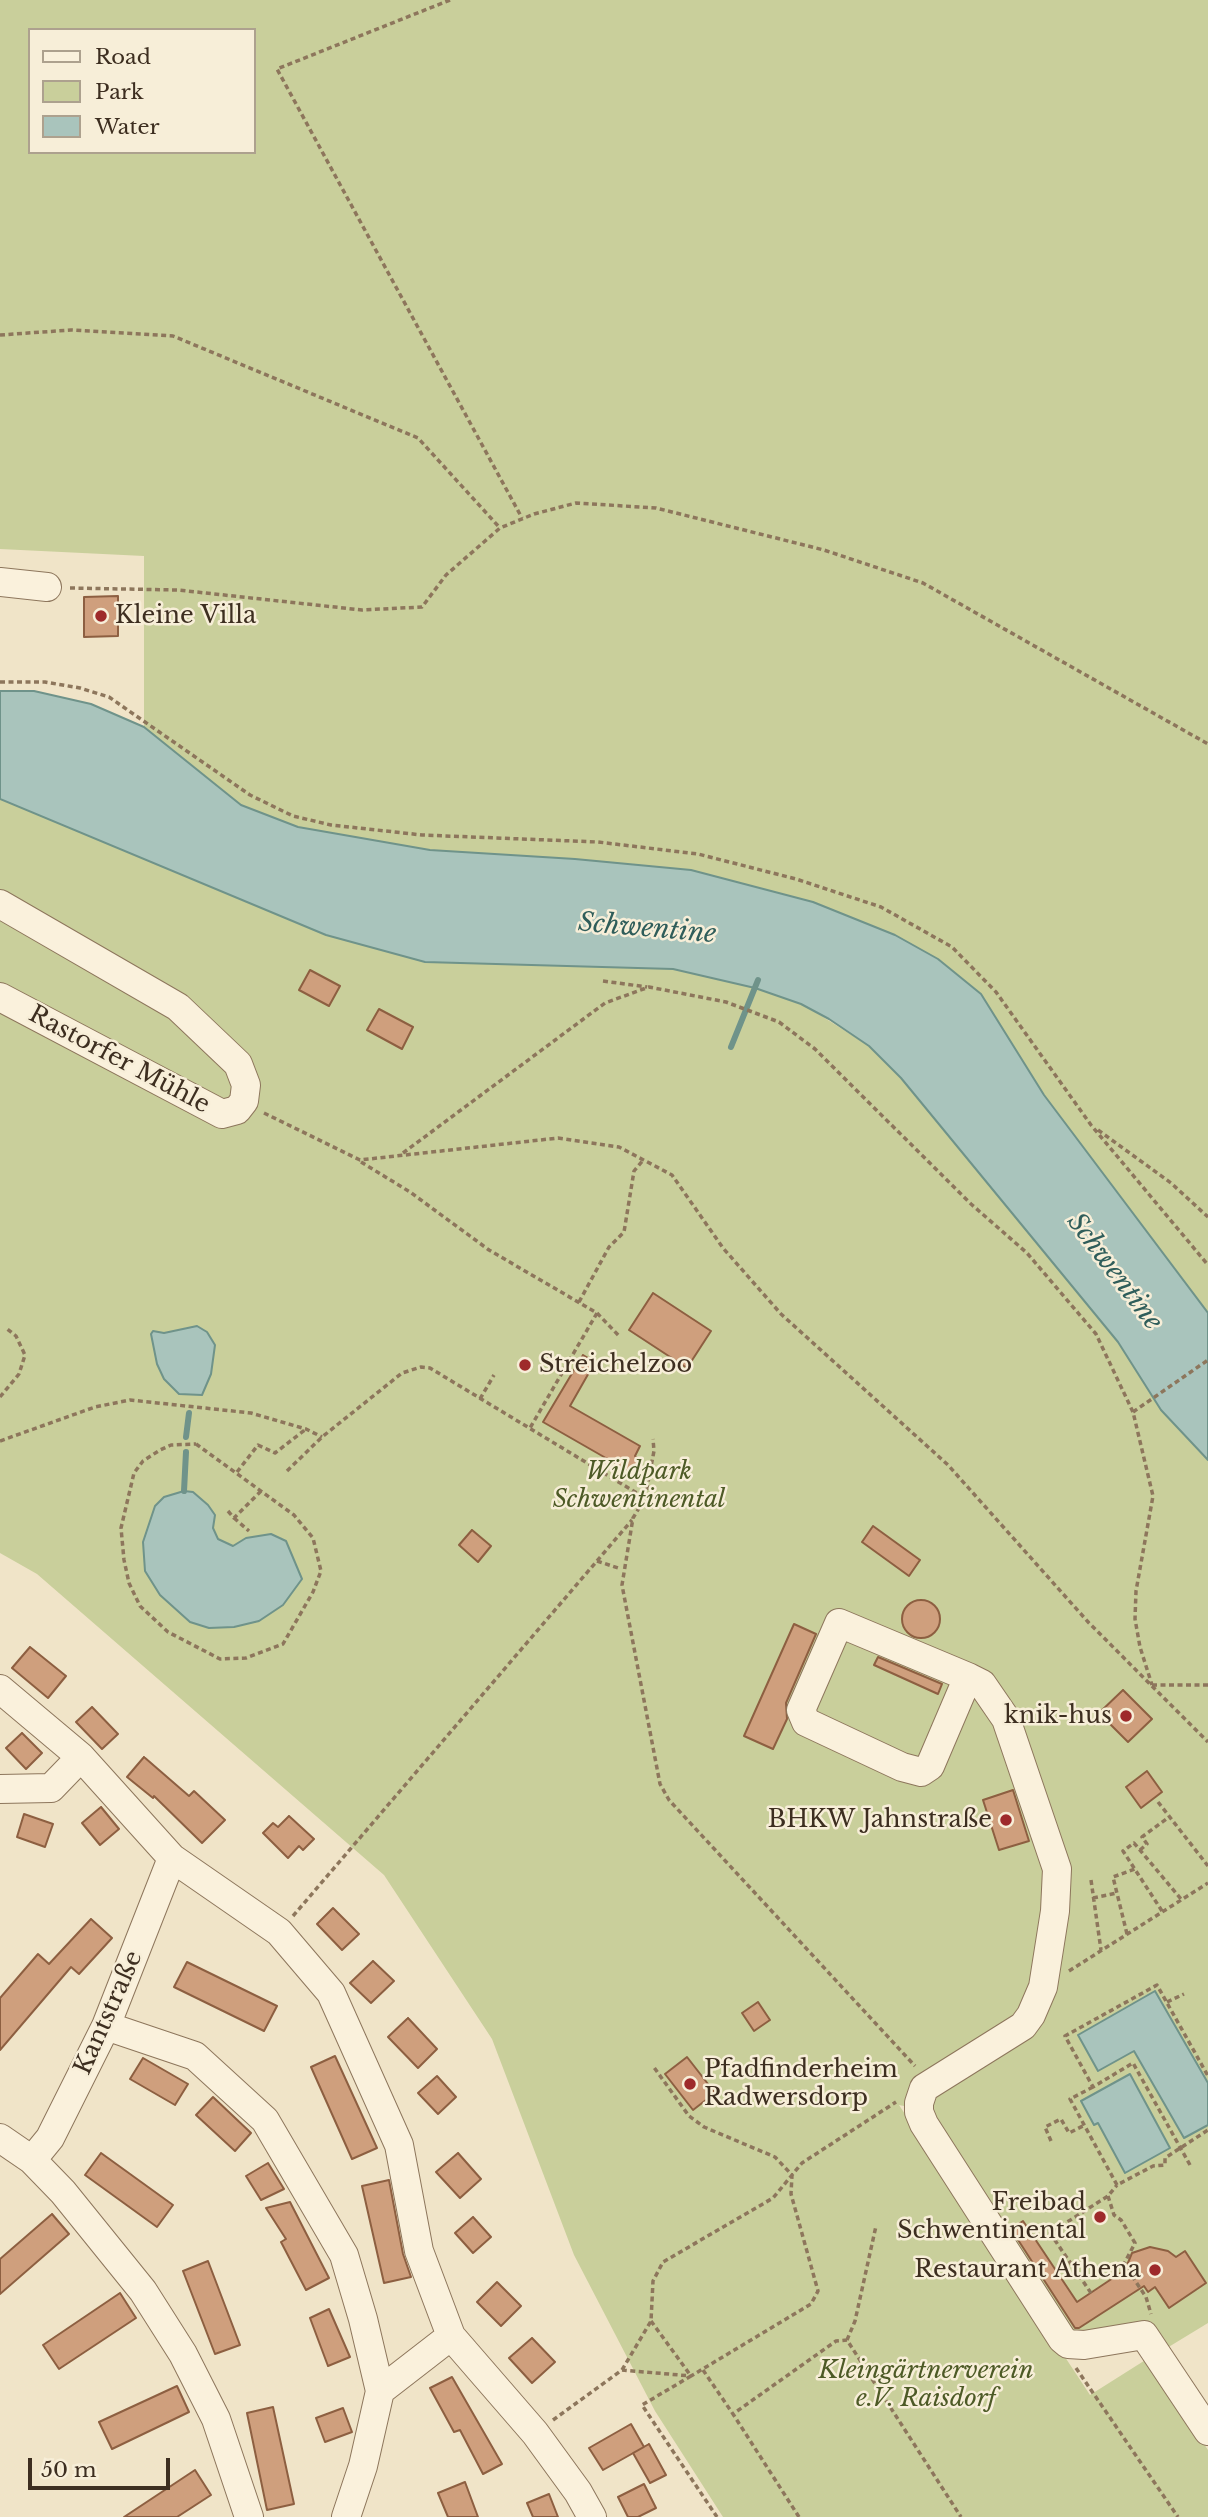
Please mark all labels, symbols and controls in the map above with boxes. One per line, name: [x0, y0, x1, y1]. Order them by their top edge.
legend: [28, 28, 256, 154]
text: Road: [95, 44, 151, 70]
text: Park: [95, 79, 144, 105]
text: Water: [95, 114, 159, 140]
place label: Kleine Villa: [115, 602, 256, 630]
marker: Kleine Villa: [93, 608, 109, 624]
water label: Schwentine: [577, 907, 717, 951]
street label: Rastorfer Mühle: [24, 1000, 214, 1120]
water label: Schwentine: [1060, 1207, 1168, 1337]
place label: Streichelzoo: [539, 1351, 692, 1379]
marker: Streichelzoo: [517, 1357, 533, 1373]
park label: Wildpark Schwentinental: [553, 1458, 725, 1514]
place label: knik-hus: [1004, 1702, 1112, 1730]
marker: knik-hus: [1118, 1708, 1134, 1724]
place label: BHKW Jahnstraße: [768, 1806, 992, 1834]
marker: BHKW Jahnstraße: [998, 1812, 1014, 1828]
street label: Kantstraße: [69, 1947, 149, 2079]
place label: Pfadfinderheim Radwersdorp: [704, 2056, 898, 2112]
marker: Pfadfinderheim Radwersdorp: [682, 2076, 698, 2092]
place label: Freibad Schwentinental: [897, 2189, 1086, 2245]
marker: Freibad Schwentinental: [1092, 2209, 1108, 2225]
place label: Restaurant Athena: [914, 2256, 1141, 2284]
marker: Restaurant Athena: [1147, 2262, 1163, 2278]
park label: Kleingärtnerverein e.V. Raisdorf: [818, 2357, 1034, 2413]
scale bar: [32, 2444, 173, 2488]
text: 50 m: [41, 2457, 96, 2483]

